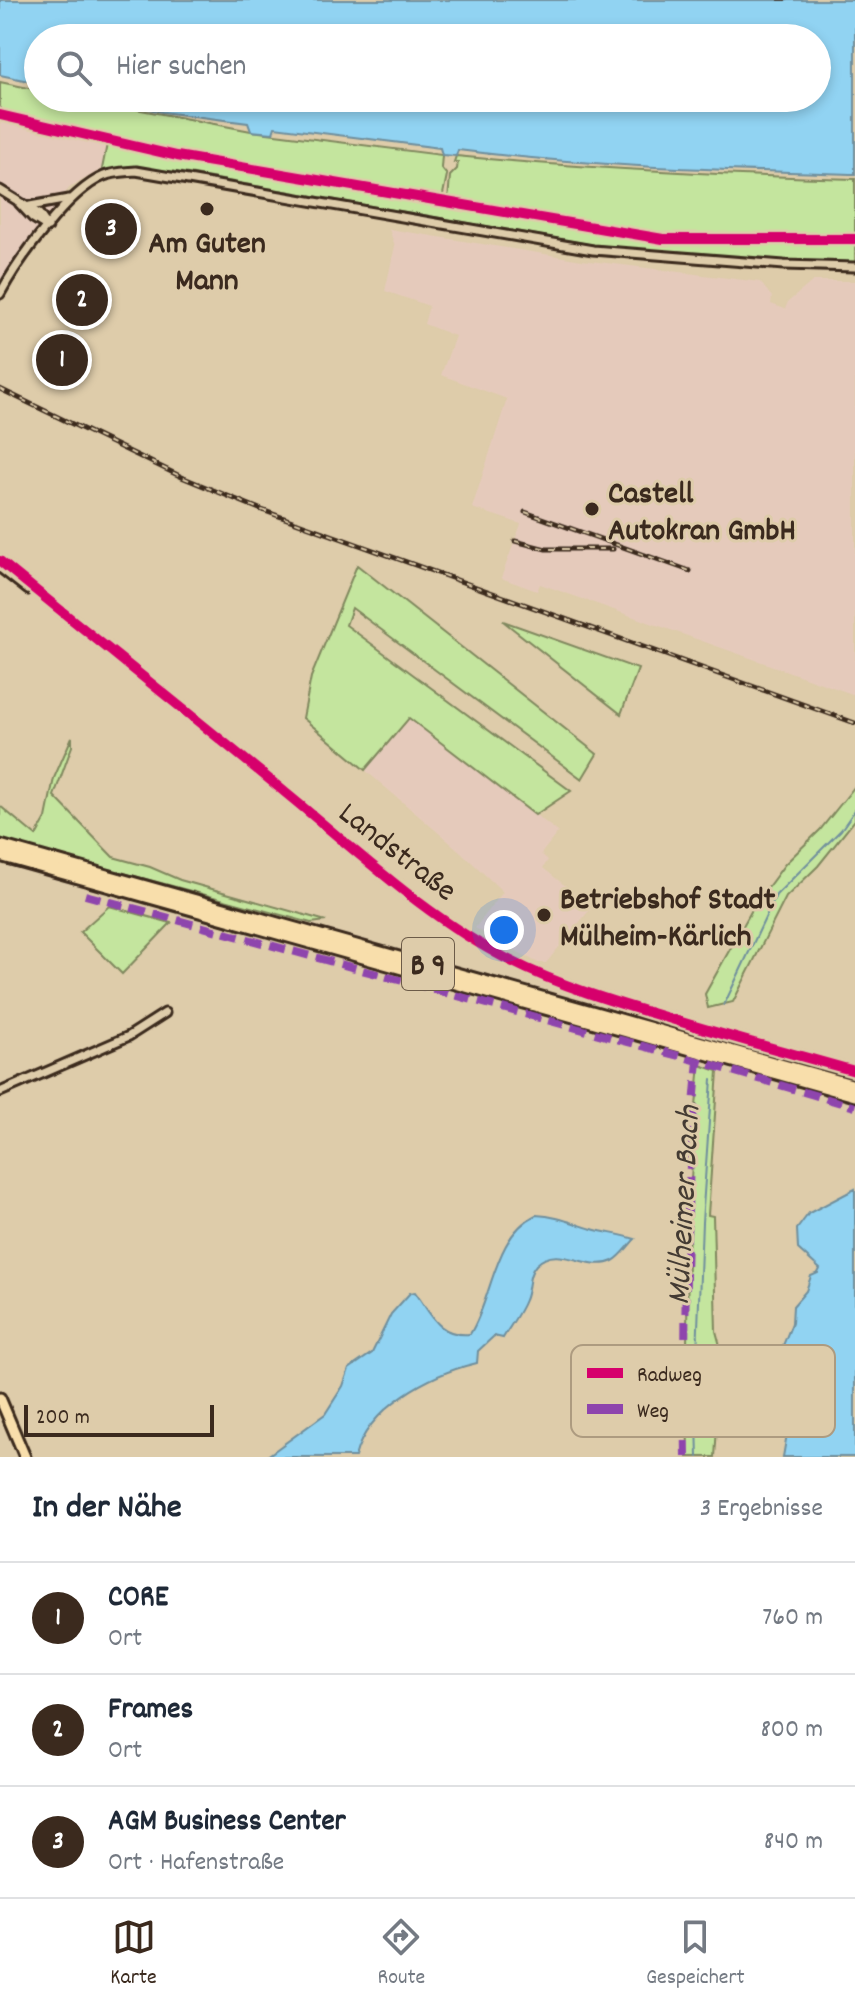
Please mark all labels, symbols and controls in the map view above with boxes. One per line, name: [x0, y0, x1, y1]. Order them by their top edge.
search box: [24, 24, 831, 112]
icon: search: [52, 46, 96, 90]
text: Hier suchen: [116, 47, 246, 90]
pin: 3: [85, 199, 137, 259]
marker: Am Guten Mann: [198, 200, 216, 218]
place label: Am Guten Mann: [148, 223, 266, 306]
pin: 2: [56, 270, 108, 330]
pin: 1: [36, 330, 88, 390]
place label: Castell Autokran GmbH: [608, 473, 796, 556]
marker: Castell Autokran GmbH: [583, 500, 601, 518]
street label: Landstraße: [327, 793, 465, 915]
place label: Betriebshof Stadt Mülheim-Kärlich: [560, 879, 776, 962]
marker: Betriebshof Stadt Mülheim-Kärlich: [535, 906, 553, 924]
your location: [484, 910, 524, 950]
road number: B 9: [402, 938, 454, 990]
water label: Mülheimer Bach: [657, 1103, 716, 1306]
legend: [571, 1345, 835, 1437]
text: Radweg: [637, 1361, 702, 1392]
text: Weg: [637, 1397, 669, 1428]
scale bar: [24, 1401, 214, 1437]
text: 200 m: [36, 1403, 90, 1434]
text: In der Nähe: [32, 1485, 182, 1534]
text: 3 Ergebnisse: [700, 1491, 823, 1528]
text: CORE: [108, 1578, 168, 1621]
text: 1: [55, 1600, 61, 1637]
text: 760 m: [762, 1600, 823, 1637]
text: Ort: [108, 1621, 142, 1658]
text: Frames: [108, 1690, 193, 1733]
text: 2: [52, 1712, 64, 1749]
text: 800 m: [760, 1712, 823, 1749]
text: Ort: [108, 1733, 142, 1770]
text: AGM Business Center: [108, 1802, 346, 1845]
text: 3: [52, 1824, 64, 1861]
text: 840 m: [764, 1824, 823, 1861]
text: Ort · Hafenstraße: [108, 1845, 284, 1882]
tab: Karte: [110, 1915, 157, 1994]
tab: Route: [377, 1915, 425, 1994]
tab: Gespeichert: [646, 1915, 745, 1994]

